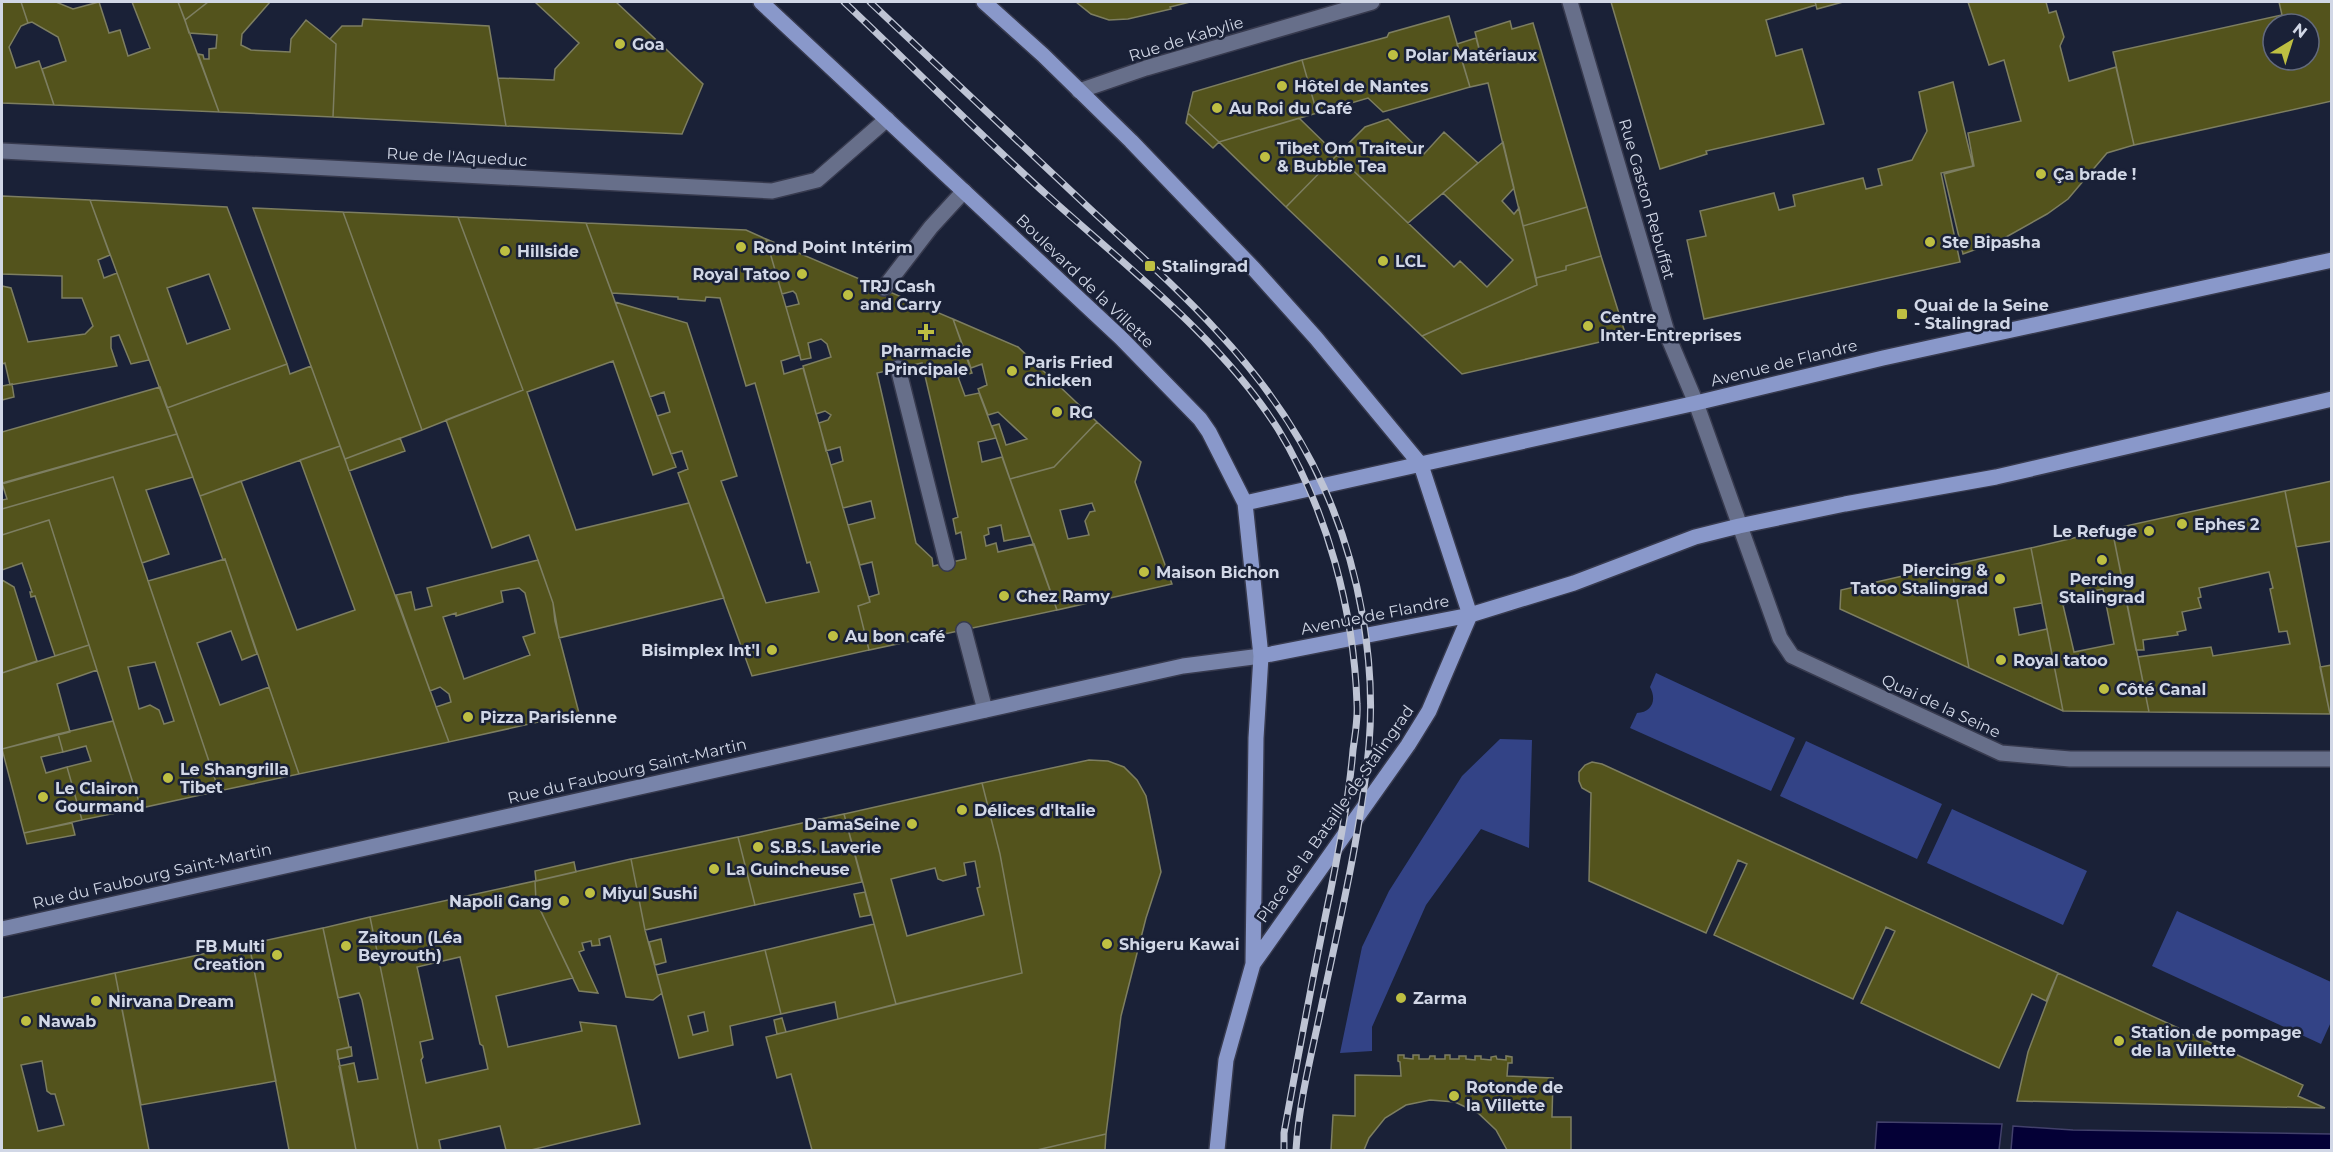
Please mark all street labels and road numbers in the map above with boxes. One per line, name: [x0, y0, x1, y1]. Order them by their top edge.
street label: Rue de Kabylie: [1126, 13, 1246, 65]
street label: Rue Gaston Rebuffat: [1615, 116, 1679, 282]
street label: Rue de l'Aqueduc: [386, 144, 528, 170]
street label: Boulevard de la Villette: [1012, 210, 1158, 352]
street label: Avenue de Flandre: [1709, 336, 1859, 390]
street label: Avenue de Flandre: [1299, 591, 1451, 639]
street label: Quai de la Seine: [1879, 670, 2003, 742]
street label: Place de la Bataille de Stalingrad: [1252, 702, 1418, 926]
street label: Rue du Faubourg Saint-Martin: [506, 734, 748, 808]
street label: Rue du Faubourg Saint-Martin: [31, 839, 273, 913]

